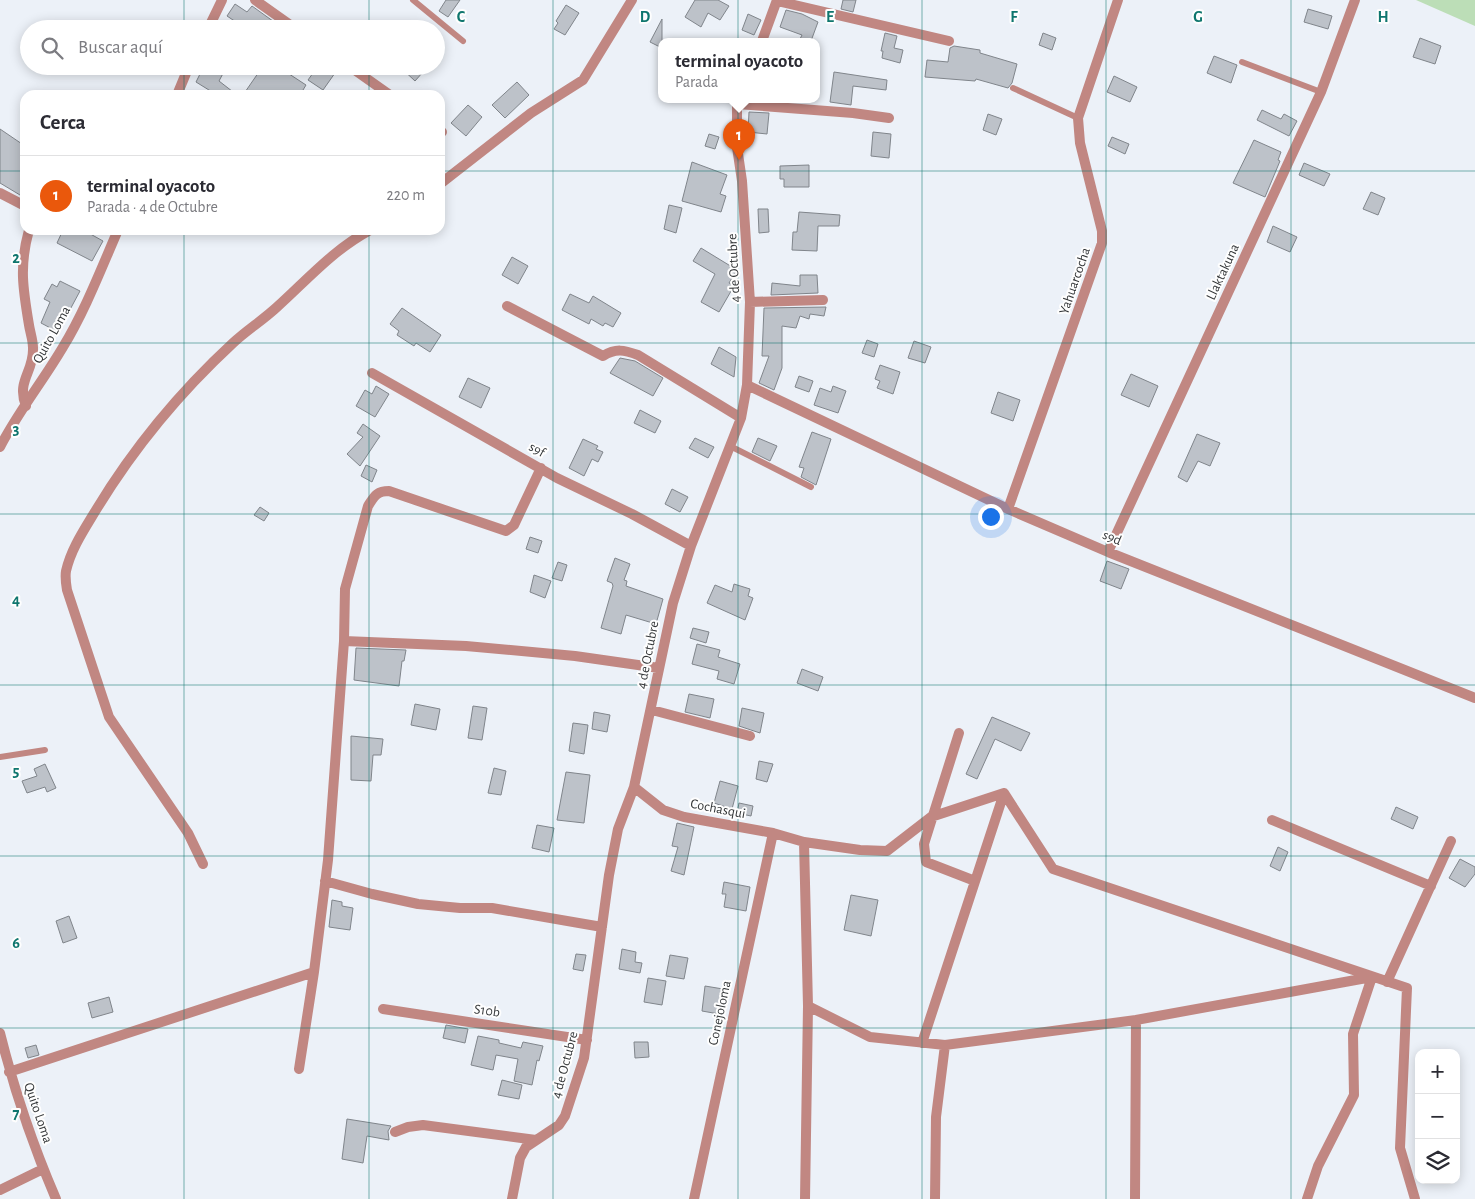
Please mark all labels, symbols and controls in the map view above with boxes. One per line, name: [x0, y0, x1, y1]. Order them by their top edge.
text: C: [457, 9, 466, 25]
text: D: [640, 9, 651, 25]
text: E: [826, 9, 834, 25]
text: F: [1010, 9, 1018, 25]
text: G: [1193, 9, 1203, 25]
text: H: [1377, 9, 1389, 25]
search box: [20, 20, 445, 75]
icon: search: [38, 34, 66, 62]
text: Buscar aquí: [78, 38, 163, 57]
popup: [658, 38, 820, 103]
text: terminal oyacoto: [675, 52, 803, 71]
text: Parada: [675, 74, 718, 90]
text: Cerca: [40, 112, 86, 133]
pin: 1: [723, 119, 755, 160]
text: terminal oyacoto: [87, 177, 215, 196]
text: 1: [53, 187, 59, 203]
text: 220 m: [387, 187, 425, 203]
text: Parada · 4 de Octubre: [87, 199, 218, 215]
street label: 4 de Octubre: [725, 233, 743, 303]
street label: Llaktakuna: [1204, 241, 1242, 302]
street label: Yahuarcocha: [1057, 245, 1093, 316]
text: 2: [12, 250, 20, 266]
street label: Quito Loma: [31, 304, 74, 366]
text: 3: [13, 421, 20, 437]
street label: s9f: [527, 440, 548, 460]
your location: [978, 504, 1004, 530]
street label: s9d: [1101, 528, 1123, 548]
text: 4: [12, 592, 20, 608]
street label: 4 de Octubre: [635, 620, 661, 690]
text: 5: [13, 763, 20, 779]
street label: Cochasqui: [689, 797, 747, 821]
text: 6: [12, 935, 20, 951]
street label: Conejoloma: [706, 979, 734, 1047]
street label: S10b: [473, 1002, 501, 1020]
street label: 4 de Octubre: [549, 1030, 581, 1100]
map controls: [1415, 1049, 1460, 1184]
button: +: [1415, 1049, 1460, 1094]
street label: Quito Loma: [21, 1081, 55, 1146]
button: −: [1415, 1094, 1460, 1139]
text: 7: [13, 1106, 20, 1122]
button: layers: [1415, 1139, 1460, 1184]

